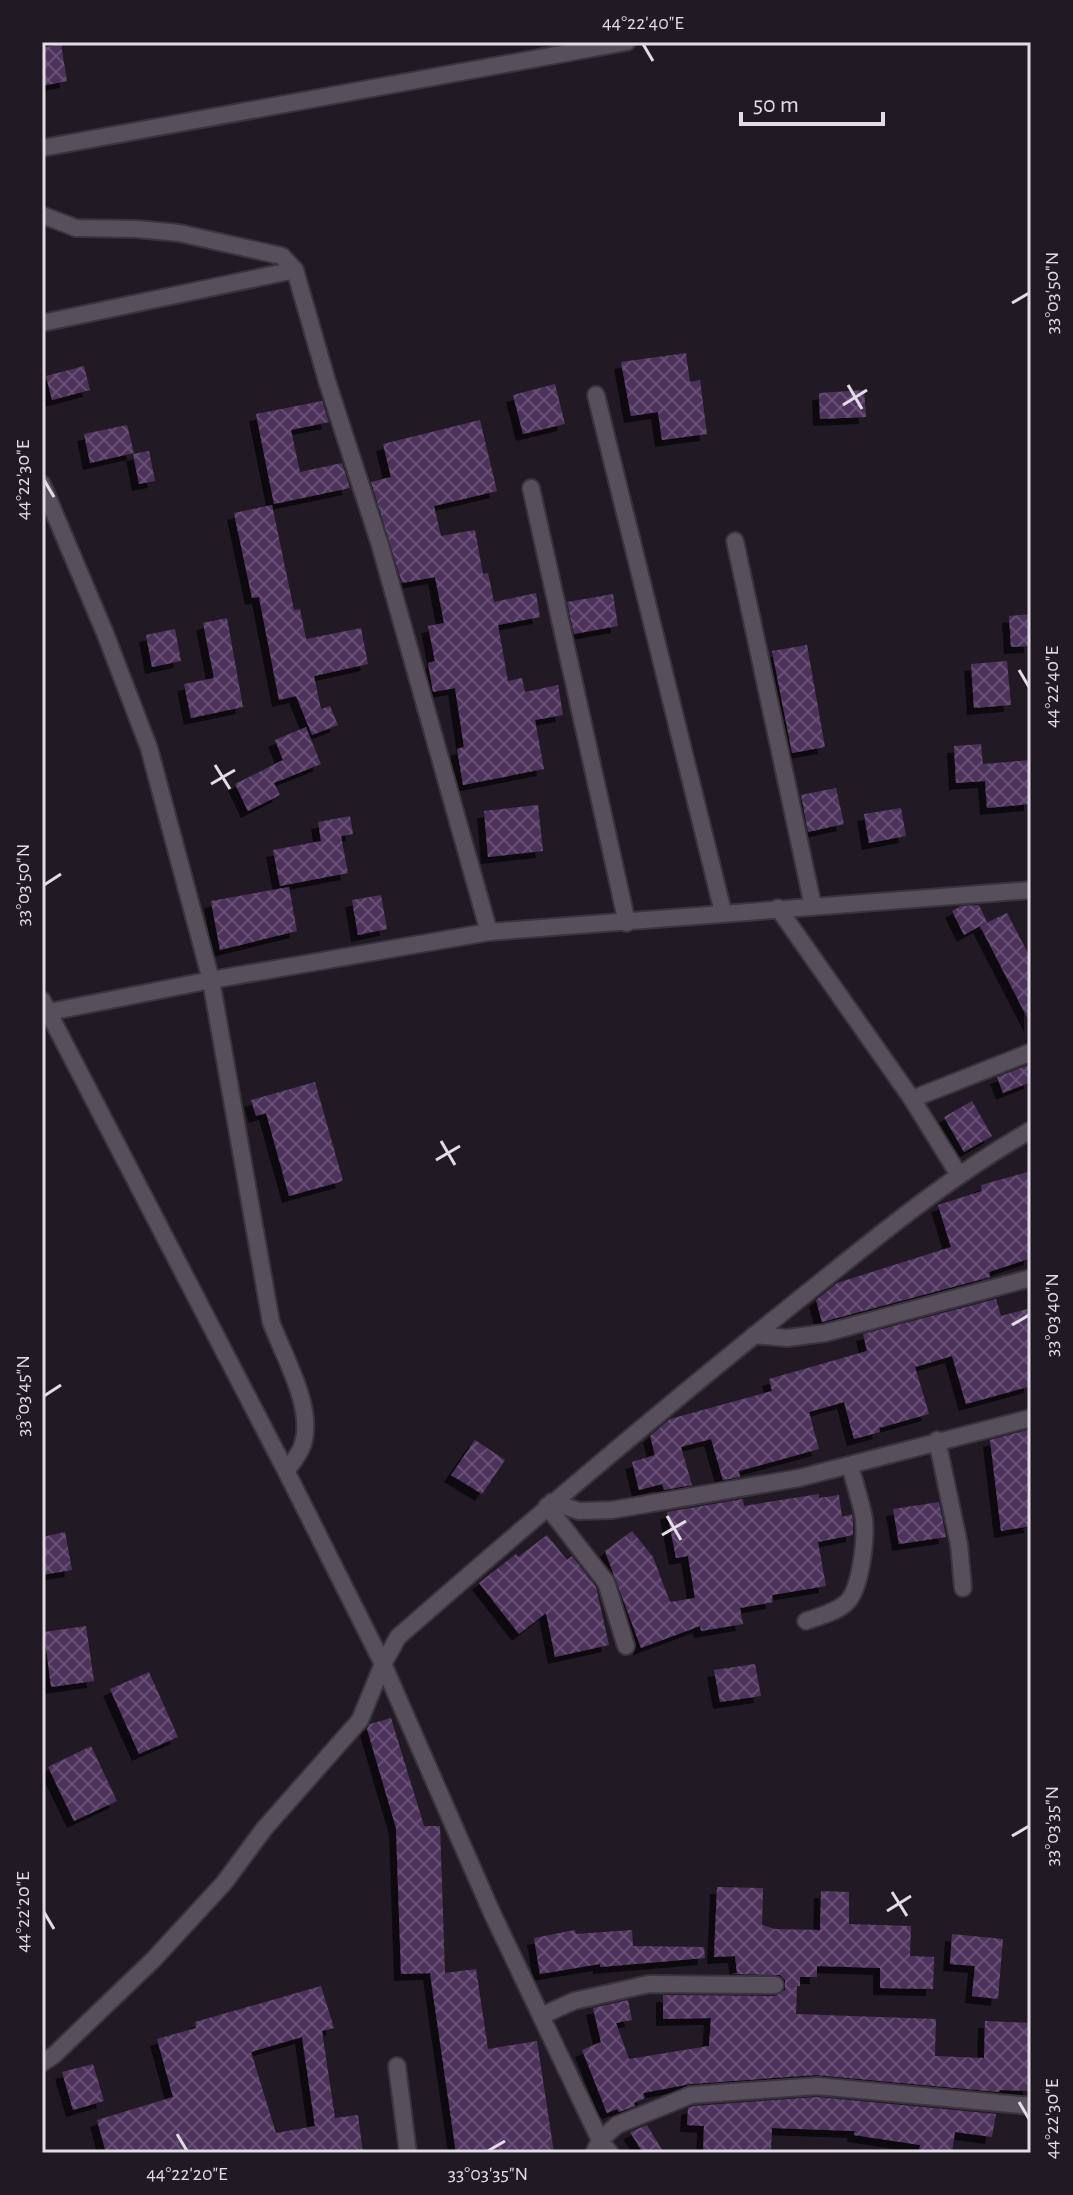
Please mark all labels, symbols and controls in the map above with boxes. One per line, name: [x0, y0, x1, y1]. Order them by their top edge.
text: 44°22'40"E: [602, 13, 684, 33]
scale bar: [741, 76, 883, 126]
text: 50 m: [753, 93, 799, 117]
text: 33°03'50"N: [1042, 252, 1062, 334]
text: 44°22'30"E: [13, 439, 33, 520]
text: 44°22'40"E: [1042, 646, 1062, 728]
text: 33°03'50"N: [13, 844, 33, 926]
text: 33°03'40"N: [1042, 1273, 1062, 1357]
text: 33°03'45"N: [13, 1355, 33, 1437]
text: 33°03'35"N: [1042, 1786, 1062, 1866]
text: 44°22'20"E: [13, 1871, 33, 1953]
text: 44°22'30"E: [1042, 2078, 1062, 2159]
text: 44°22'20"E: [146, 2164, 228, 2184]
text: 33°03'35"N: [448, 2164, 528, 2184]

